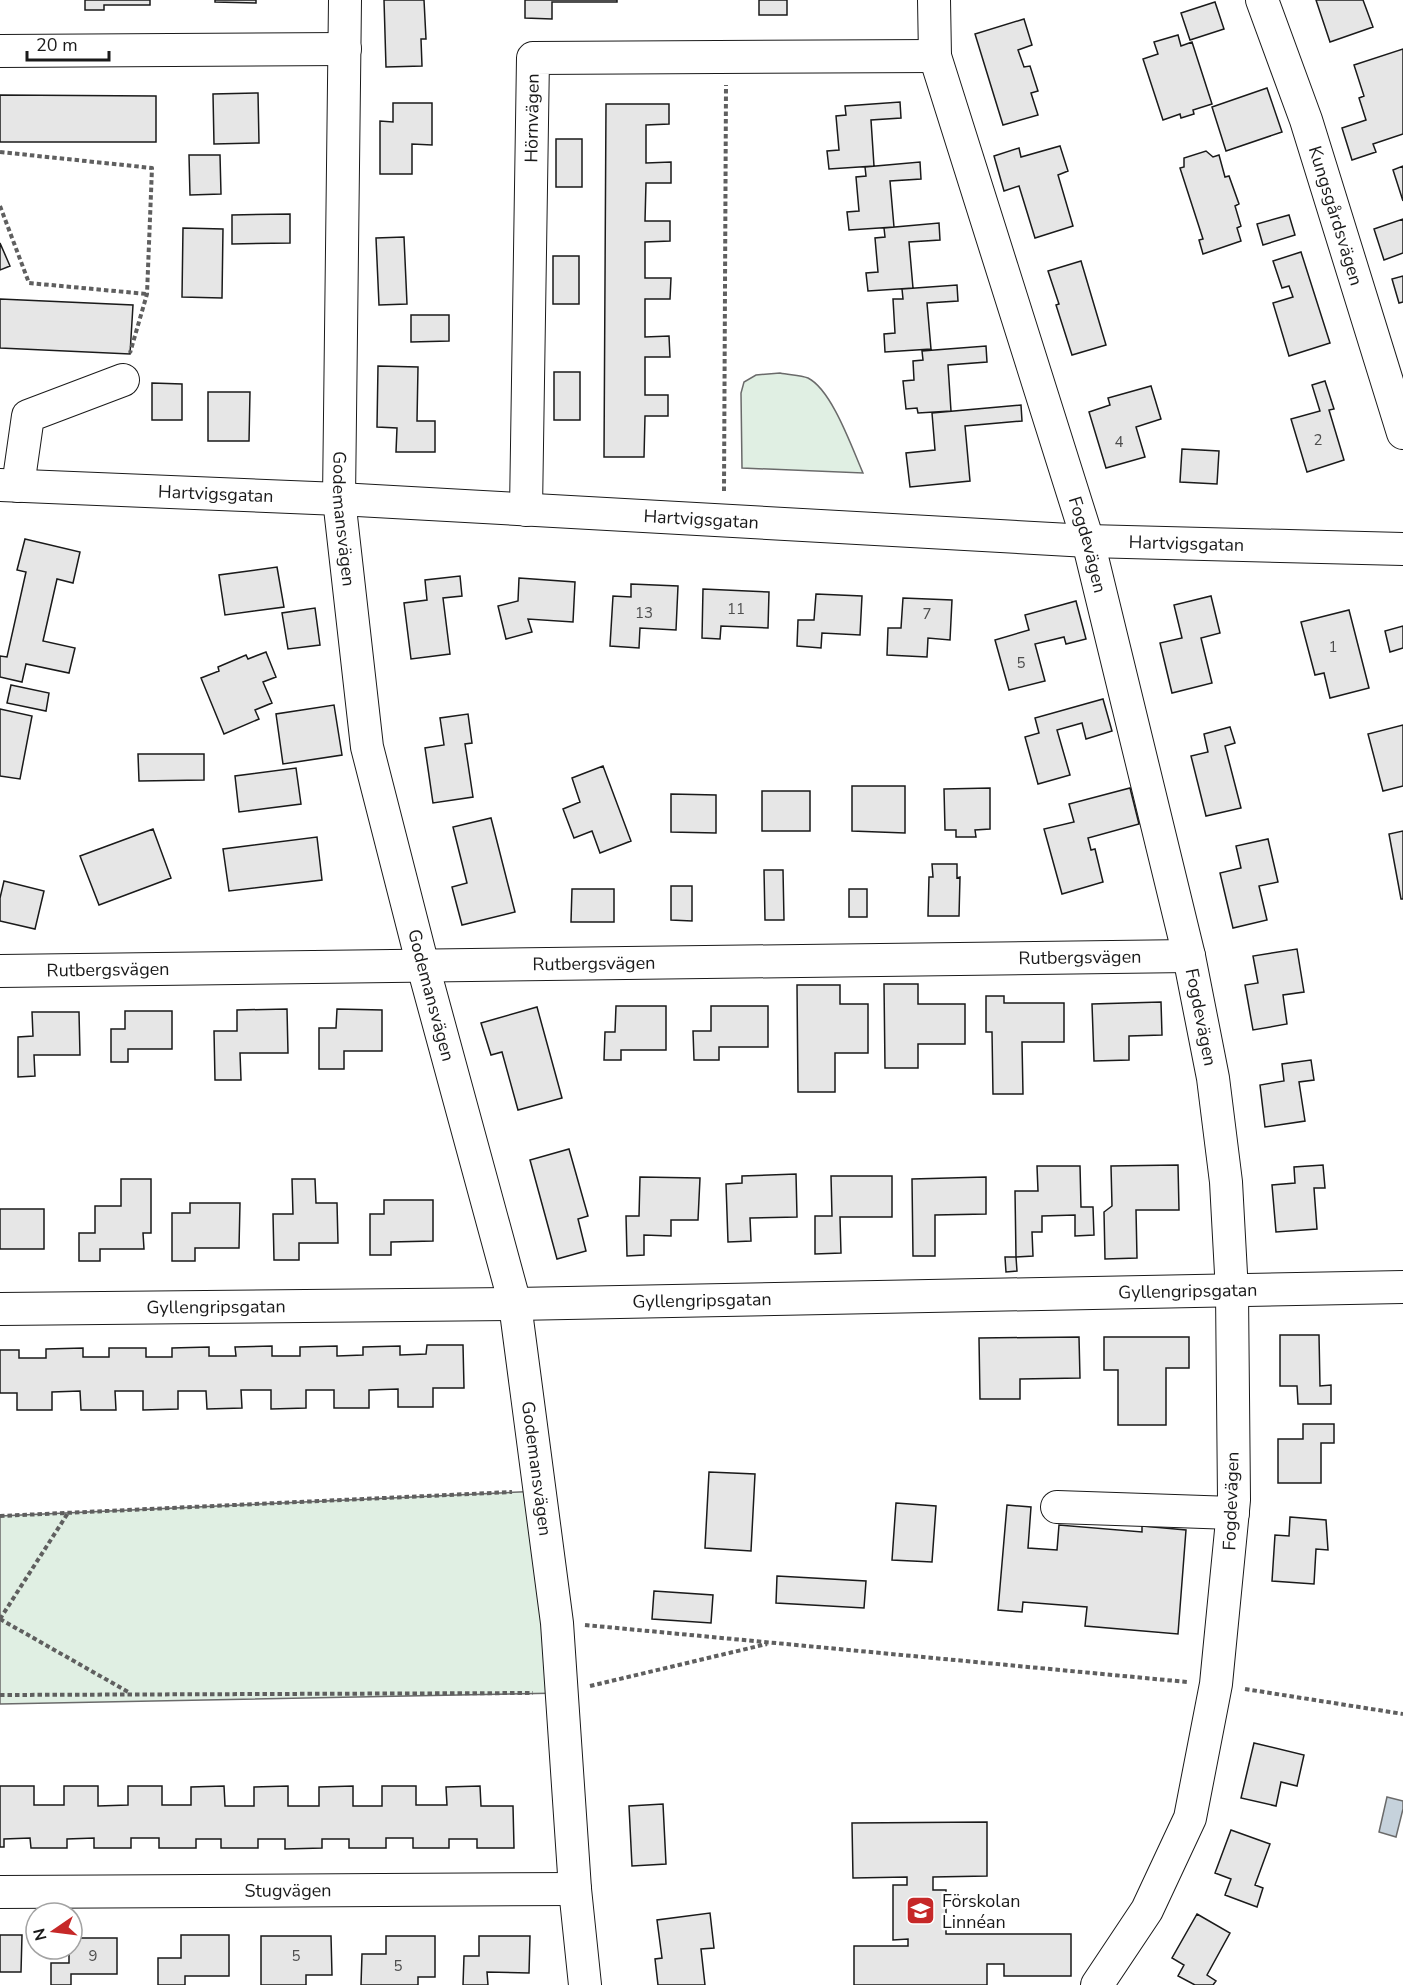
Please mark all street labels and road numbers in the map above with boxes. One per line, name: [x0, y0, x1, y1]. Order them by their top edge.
street label: Hörnvägen: [519, 73, 545, 163]
street label: Kungsgårdsvägen: [1303, 143, 1369, 289]
street label: Godemansvägen: [327, 451, 361, 588]
street label: Hartvigsgatan: [158, 480, 274, 508]
street label: Fogdevägen: [1063, 493, 1112, 595]
street label: Hartvigsgatan: [643, 504, 759, 535]
street label: Hartvigsgatan: [1128, 530, 1245, 557]
street label: Godemansvägen: [402, 927, 460, 1064]
street label: Rutbergsvägen: [1018, 945, 1142, 970]
street label: Rutbergsvägen: [532, 951, 656, 976]
street label: Rutbergsvägen: [46, 957, 170, 982]
street label: Fogdevägen: [1180, 966, 1222, 1068]
street label: Gyllengripsgatan: [1118, 1278, 1258, 1304]
street label: Gyllengripsgatan: [632, 1287, 772, 1314]
street label: Gyllengripsgatan: [146, 1294, 286, 1320]
street label: Godemansvägen: [516, 1400, 557, 1538]
street label: Fogdevägen: [1217, 1451, 1245, 1551]
street label: Stugvägen: [244, 1878, 332, 1903]

